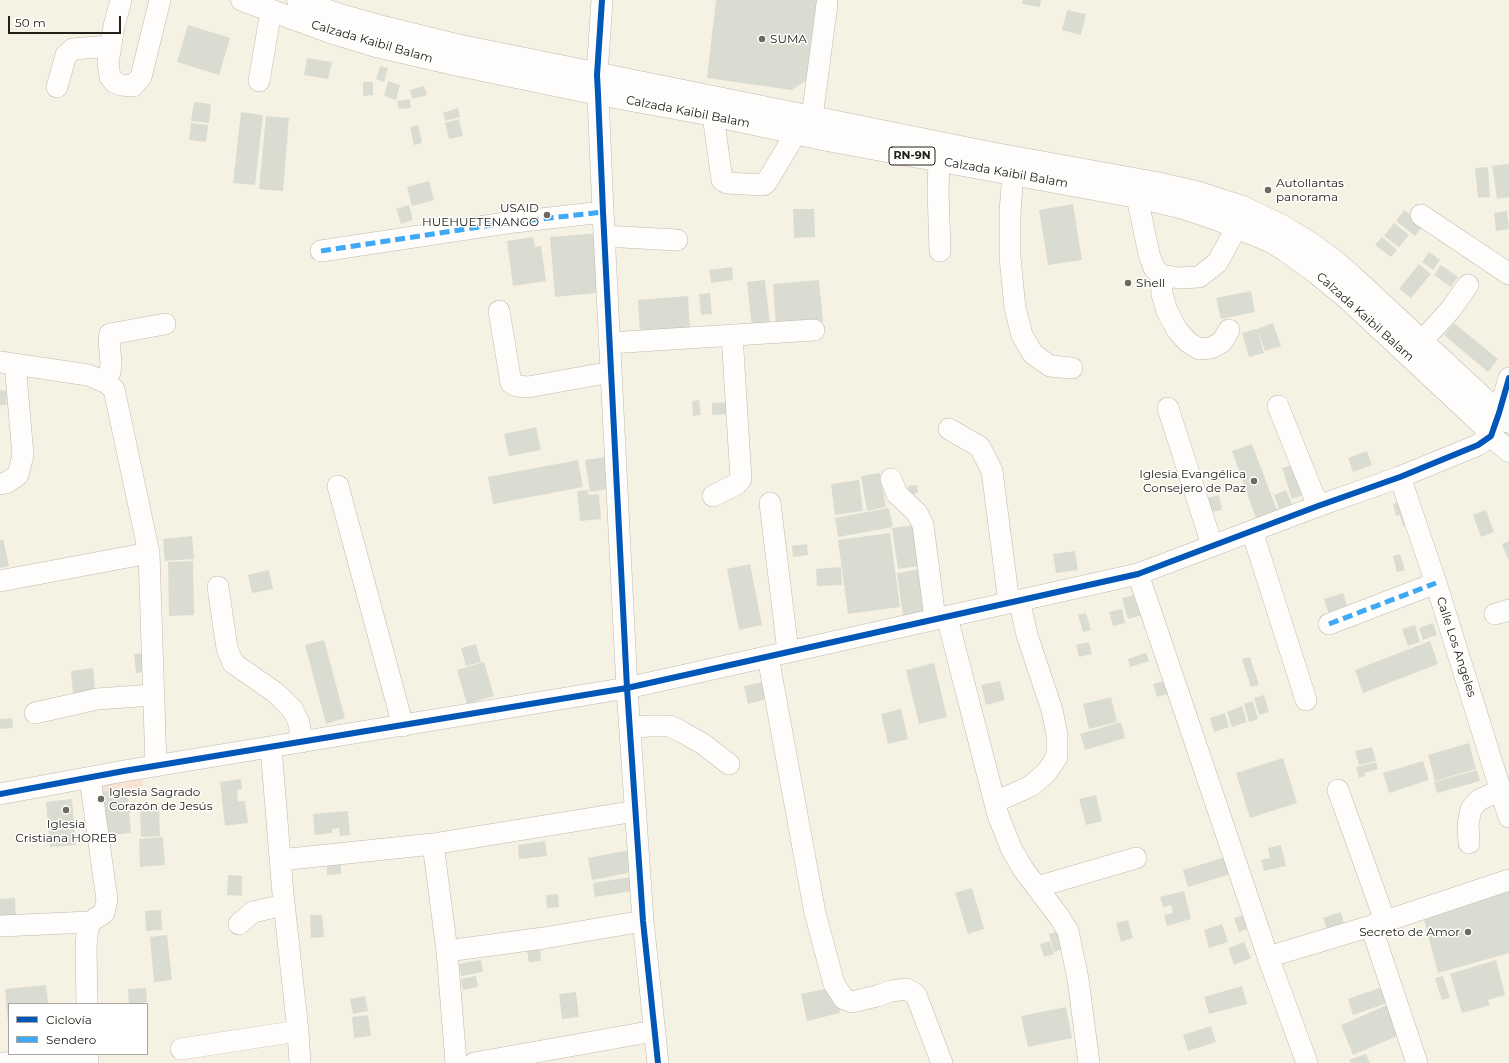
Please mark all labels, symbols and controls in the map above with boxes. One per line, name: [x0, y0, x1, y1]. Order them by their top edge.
scale bar: [10, 8, 123, 34]
text: 50 m: [15, 15, 46, 30]
street label: Calzada Kaibil Balam: [310, 18, 434, 66]
place label: SUMA: [770, 32, 807, 46]
marker: SUMA: [757, 34, 767, 44]
street label: Calzada Kaibil Balam: [625, 93, 751, 131]
road number: RN-9N: [889, 147, 935, 165]
street label: Calzada Kaibil Balam: [943, 155, 1069, 191]
place label: Autollantas panorama: [1276, 176, 1344, 204]
marker: Autollantas panorama: [1263, 185, 1273, 195]
place label: USAID HUEHUETENANGO: [422, 201, 539, 229]
marker: USAID HUEHUETENANGO: [542, 210, 552, 220]
street label: Calzada Kaibil Balam: [1313, 270, 1417, 364]
place label: Shell: [1136, 276, 1165, 290]
marker: Shell: [1123, 278, 1133, 288]
place label: Iglesia Evangélica Consejero de Paz: [1139, 467, 1246, 495]
marker: Iglesia Evangélica Consejero de Paz: [1249, 476, 1259, 486]
street label: Calle Los Angeles: [1433, 595, 1479, 699]
place label: Iglesia Sagrado Corazón de Jesús: [109, 785, 213, 813]
marker: Iglesia Sagrado Corazón de Jesús: [96, 794, 106, 804]
marker: Iglesia Cristiana HOREB: [61, 805, 71, 815]
place label: Iglesia Cristiana HOREB: [15, 817, 117, 845]
place label: Secreto de Amor: [1359, 925, 1460, 939]
marker: Secreto de Amor: [1463, 927, 1473, 937]
legend: [8, 1003, 148, 1055]
text: Ciclovía: [46, 1012, 92, 1027]
text: Sendero: [46, 1032, 96, 1047]

